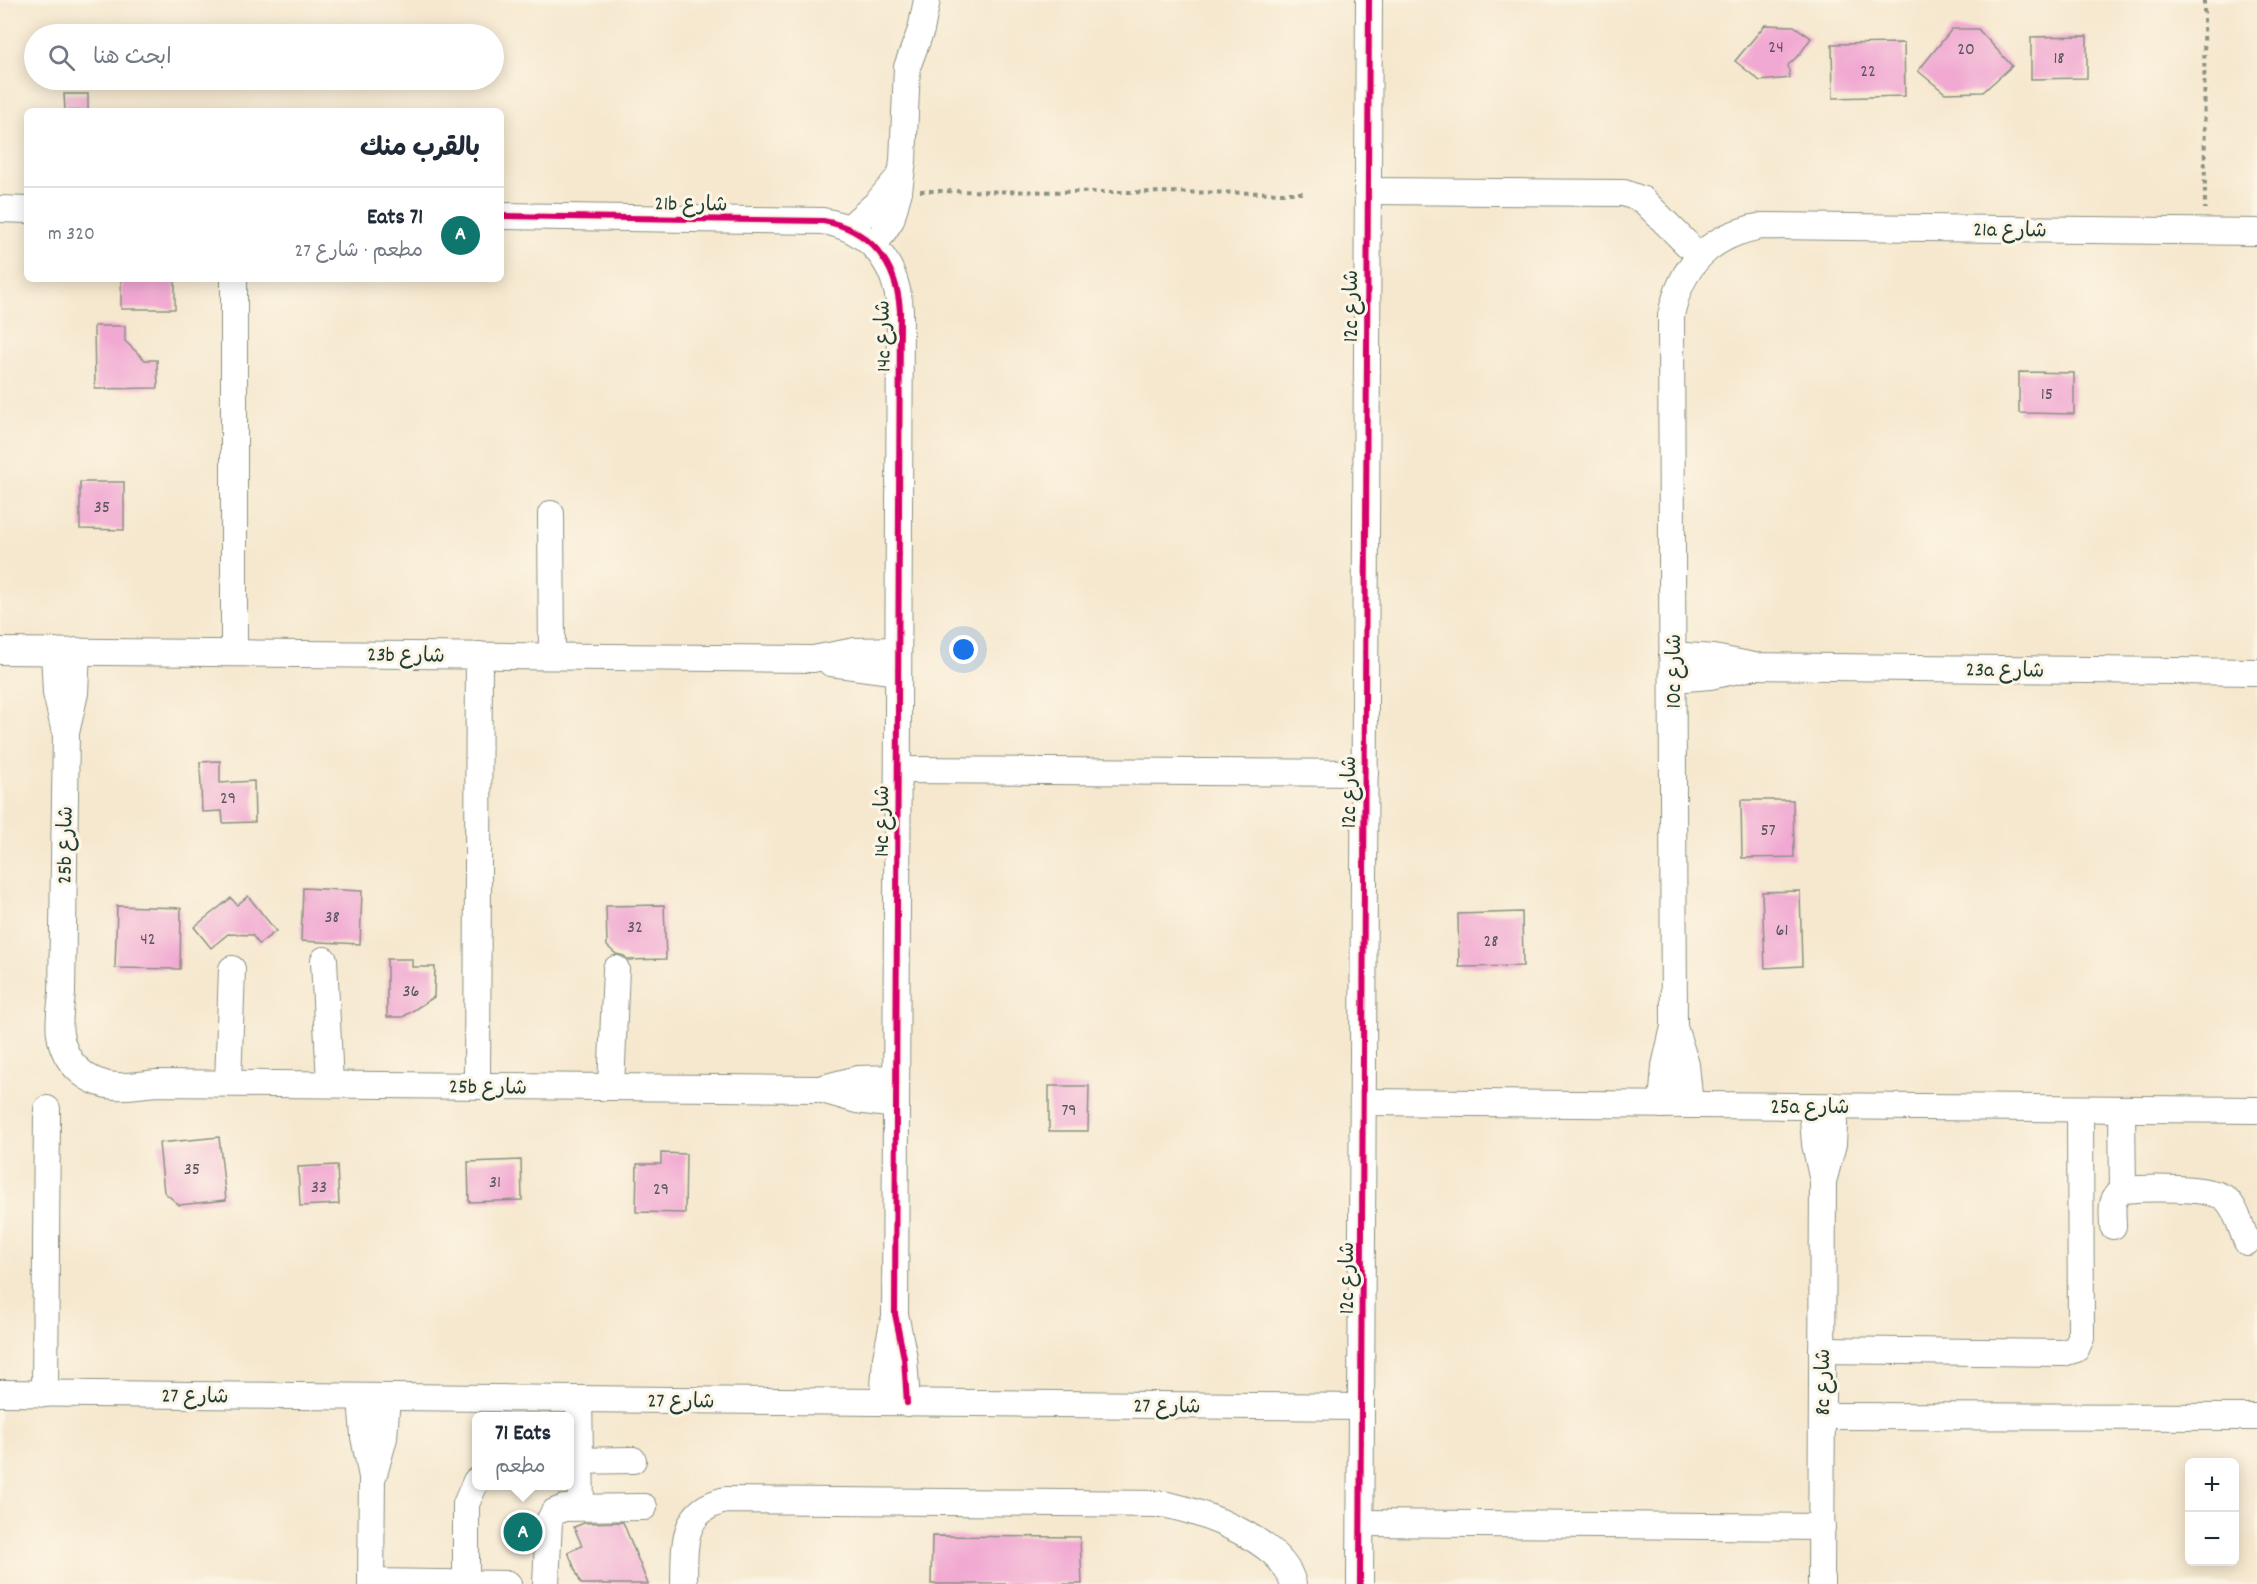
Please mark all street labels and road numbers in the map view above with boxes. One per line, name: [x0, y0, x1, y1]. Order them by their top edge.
street label: 21b شارع: [654, 190, 728, 222]
street label: 21a شارع: [1973, 216, 2047, 248]
street label: 12c شارع: [1338, 270, 1368, 342]
street label: 14c شارع: [869, 300, 901, 372]
street label: 10c شارع: [1661, 634, 1691, 708]
street label: 23b شارع: [367, 641, 445, 673]
street label: 23a شارع: [1965, 656, 2045, 688]
street label: 12c شارع: [1336, 756, 1366, 828]
street label: 14c شارع: [869, 785, 899, 857]
street label: 25b شارع: [51, 806, 83, 884]
street label: 25b شارع: [449, 1073, 527, 1105]
street label: 25a شارع: [1770, 1094, 1850, 1124]
street label: 12c شارع: [1334, 1242, 1364, 1314]
street label: 8c شارع: [1810, 1348, 1840, 1416]
street label: شارع 27: [161, 1382, 229, 1414]
street label: شارع 27: [647, 1387, 715, 1419]
street label: شارع 27: [1133, 1392, 1201, 1424]

